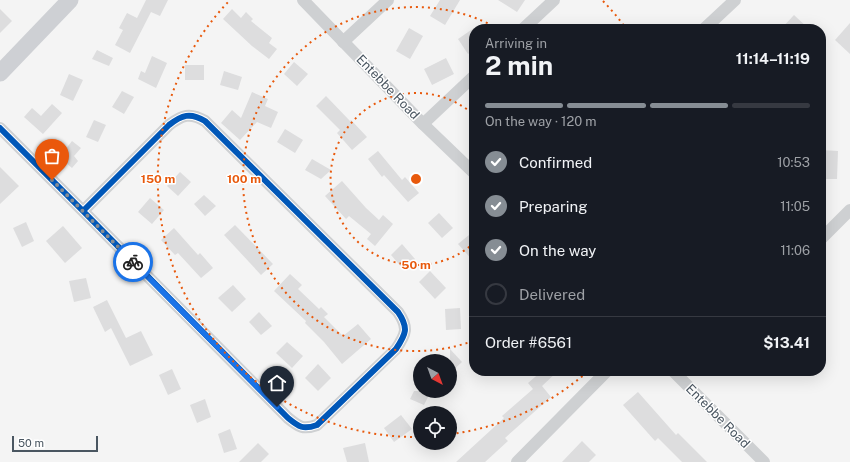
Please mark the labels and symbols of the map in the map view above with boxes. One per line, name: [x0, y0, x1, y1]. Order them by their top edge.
street label: Entebbe Road: [353, 52, 423, 122]
pin: [35, 139, 69, 180]
text: 150 m: [141, 172, 175, 186]
text: 100 m: [227, 172, 261, 186]
centre of rings: [409, 172, 423, 186]
courier: [113, 242, 153, 282]
text: 50 m: [401, 258, 431, 272]
north arrow: [413, 354, 457, 398]
pin: [260, 366, 294, 407]
street label: Entebbe Road: [683, 381, 753, 451]
scale bar: [12, 434, 98, 453]

